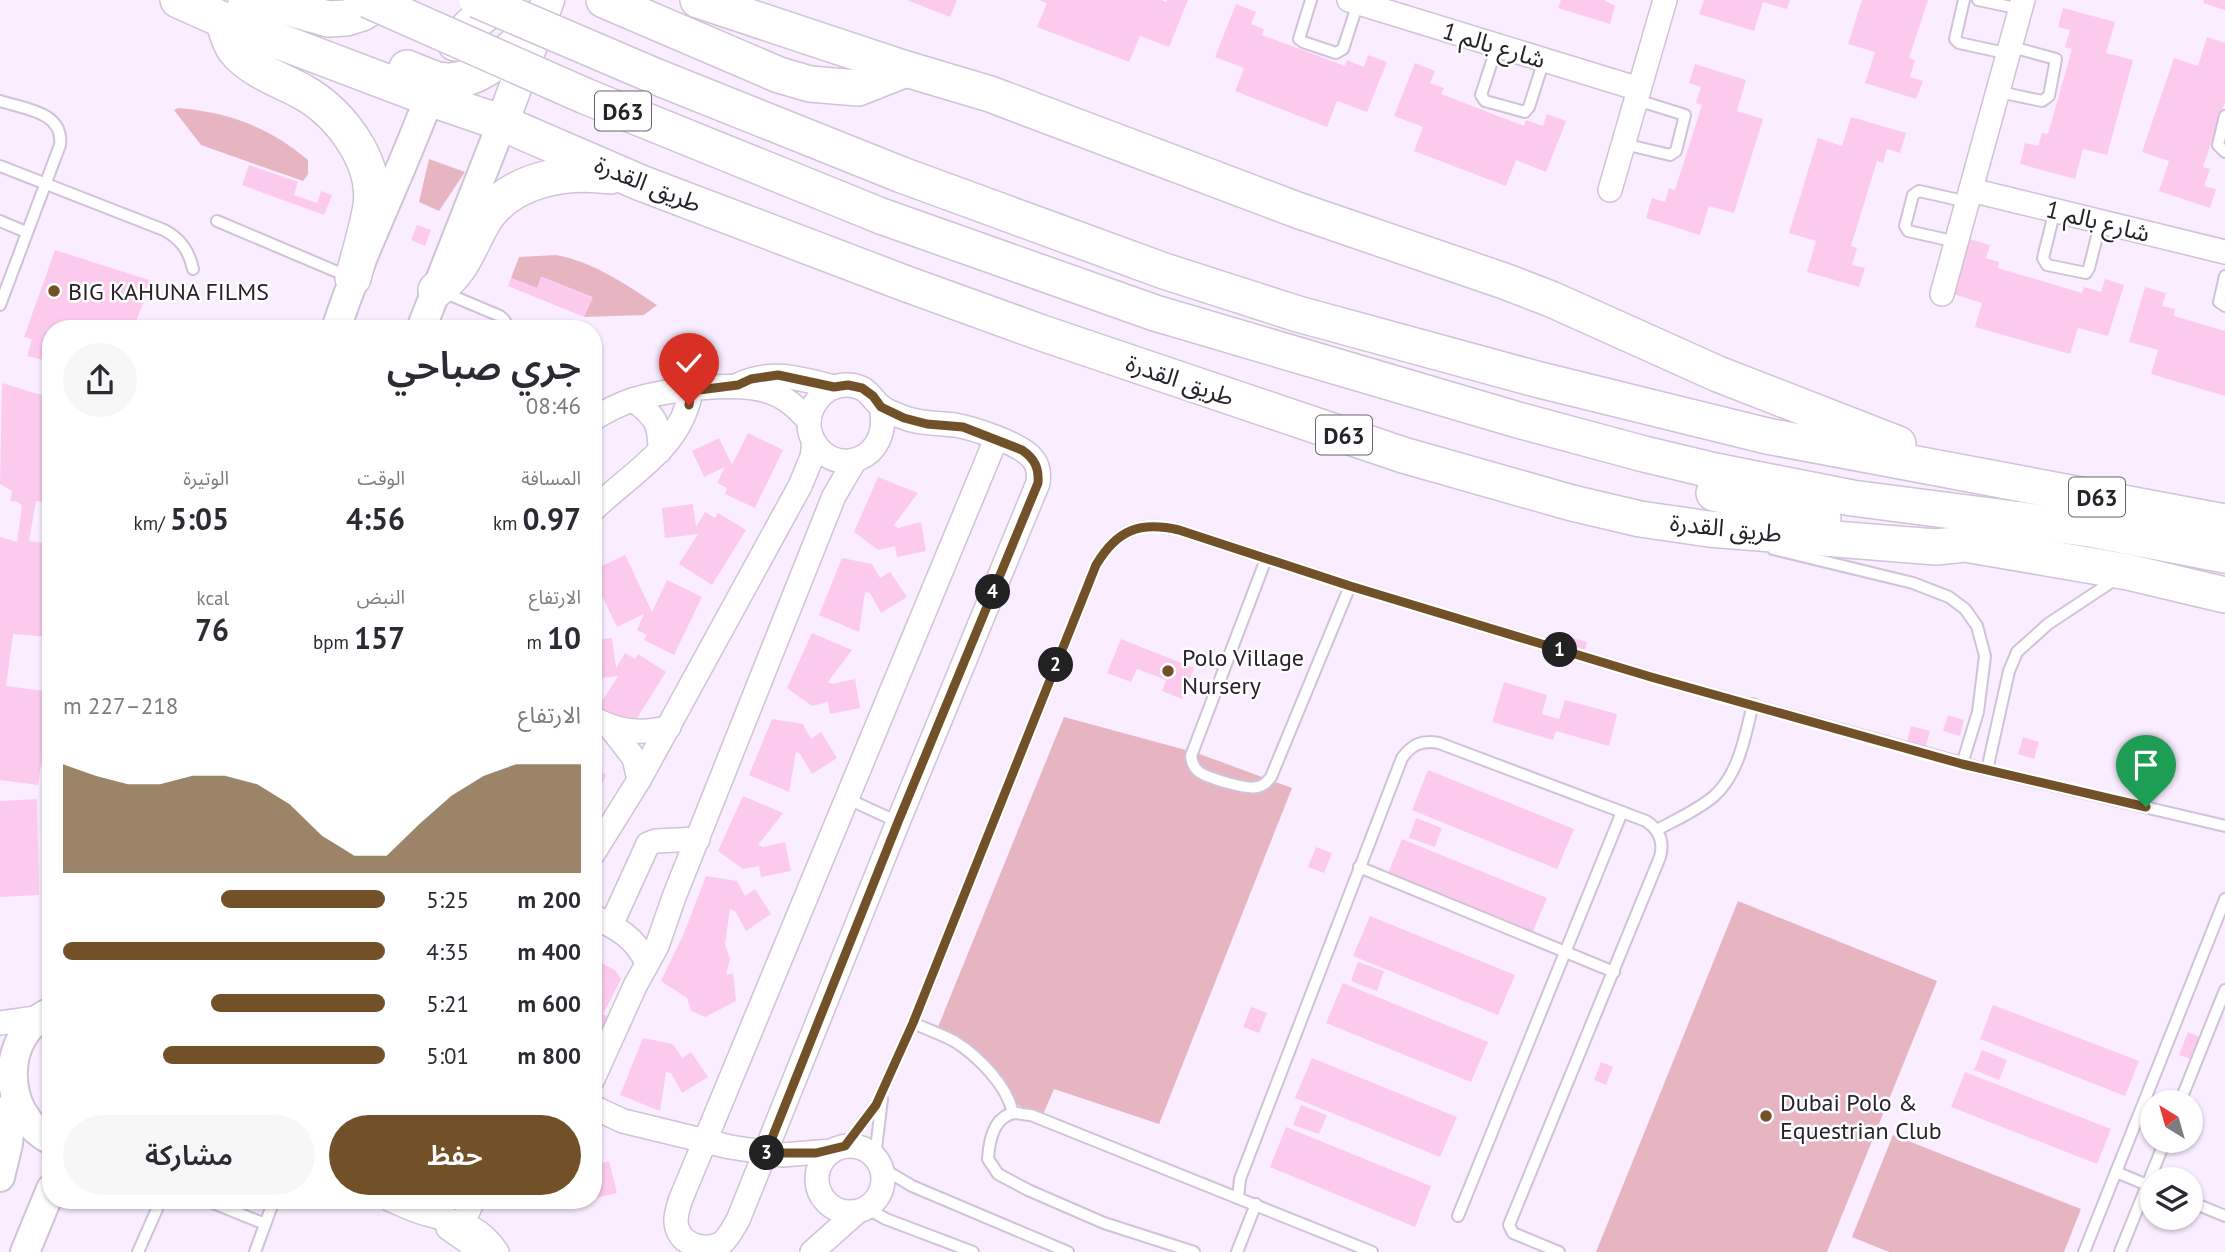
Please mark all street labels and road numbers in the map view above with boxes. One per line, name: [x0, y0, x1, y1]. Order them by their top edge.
street label: شارع بالم 1: [1438, 15, 1549, 77]
road number: D63: [595, 92, 651, 130]
street label: طريق القدرة: [590, 149, 706, 219]
street label: شارع بالم 1: [2042, 193, 2153, 251]
street label: طريق القدرة: [1122, 347, 1238, 413]
road number: D63: [1316, 416, 1372, 454]
road number: D63: [2069, 477, 2125, 516]
street label: طريق القدرة: [1669, 507, 1783, 549]

